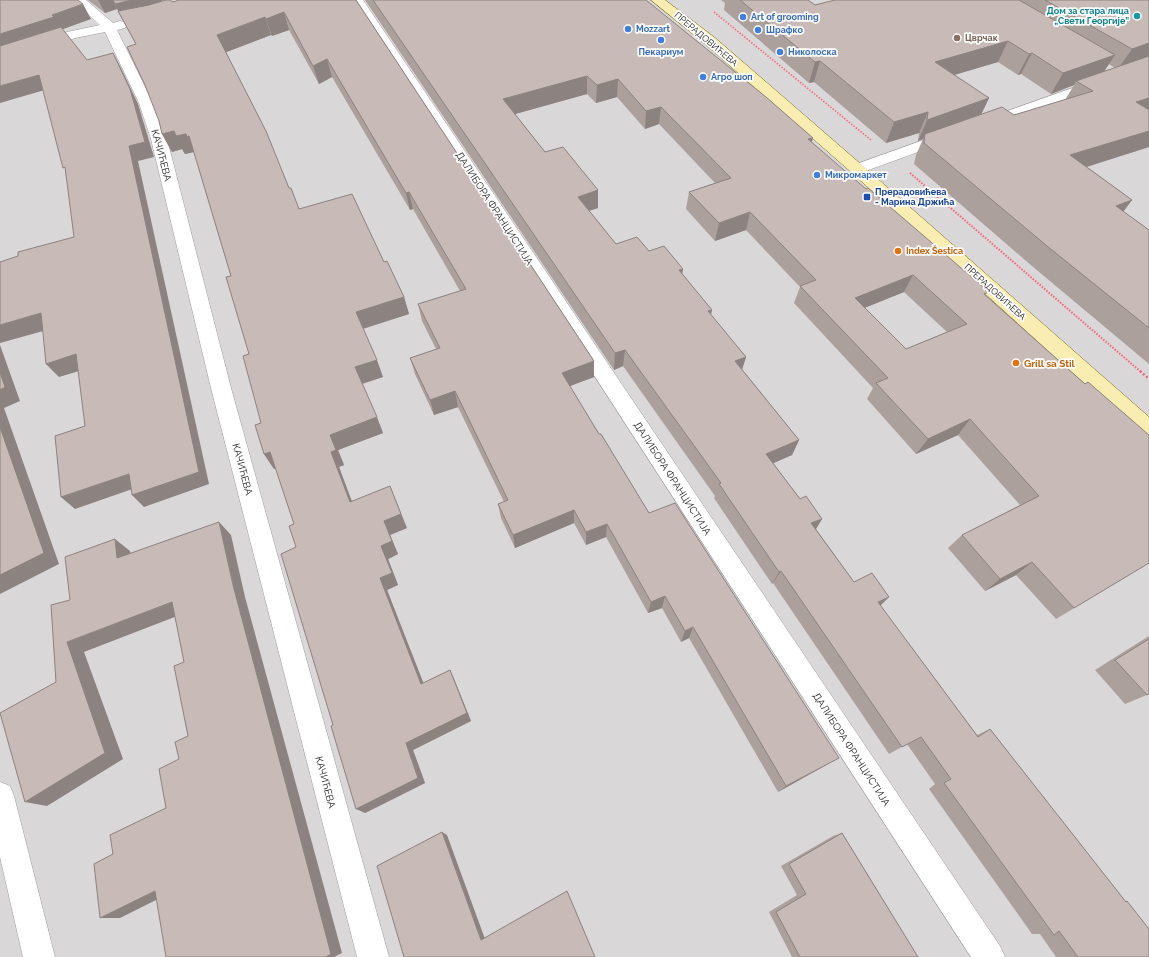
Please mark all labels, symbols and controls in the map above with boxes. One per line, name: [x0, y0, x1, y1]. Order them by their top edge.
place label: Дом за стара лица „Свети Георгије”: [1047, 6, 1129, 26]
street label: ПРЕРАДОВИЋЕВА: [673, 10, 739, 68]
marker: Дом за стара лица „Свети Георгије”: [1132, 11, 1142, 21]
marker: Art of grooming: [738, 12, 748, 22]
place label: Art of grooming: [751, 12, 819, 22]
marker: Mozzart: [623, 24, 633, 34]
place label: Mozzart: [636, 24, 671, 34]
marker: Шрафко: [753, 25, 763, 35]
place label: Шрафко: [766, 25, 803, 35]
marker: Цврчак: [952, 33, 962, 43]
place label: Цврчак: [965, 33, 998, 43]
marker: Пекариум: [656, 35, 666, 45]
place label: Пекариум: [639, 47, 684, 57]
marker: Николоска: [775, 47, 785, 57]
place label: Николоска: [788, 47, 837, 57]
marker: Агро шоп: [698, 72, 708, 82]
place label: Агро шоп: [711, 72, 753, 82]
street label: КАЧИЋЕВА: [149, 128, 174, 182]
street label: ДАЛИБОРА ФРАНЦИСТИЈА: [454, 150, 535, 267]
marker: Микромаркет: [812, 170, 822, 180]
place label: Микромаркет: [825, 170, 887, 180]
place label: Прерадовићева - Марина Држића: [875, 187, 955, 207]
marker: Прерадовићева - Марина Држића: [862, 192, 872, 202]
place label: Index Šestica: [906, 245, 963, 256]
marker: Index Šestica: [893, 246, 903, 256]
street label: ПРЕРАДОВИЋЕВА: [962, 262, 1028, 322]
marker: Grill sa Stil: [1011, 358, 1021, 368]
place label: Grill sa Stil: [1024, 358, 1076, 369]
street label: ДАЛИБОРА ФРАНЦИСТИЈА: [632, 420, 713, 537]
street label: КАЧИЋЕВА: [230, 442, 255, 496]
street label: ДАЛИБОРА ФРАНЦИСТИЈА: [811, 691, 892, 808]
street label: КАЧИЋЕВА: [313, 755, 338, 809]

